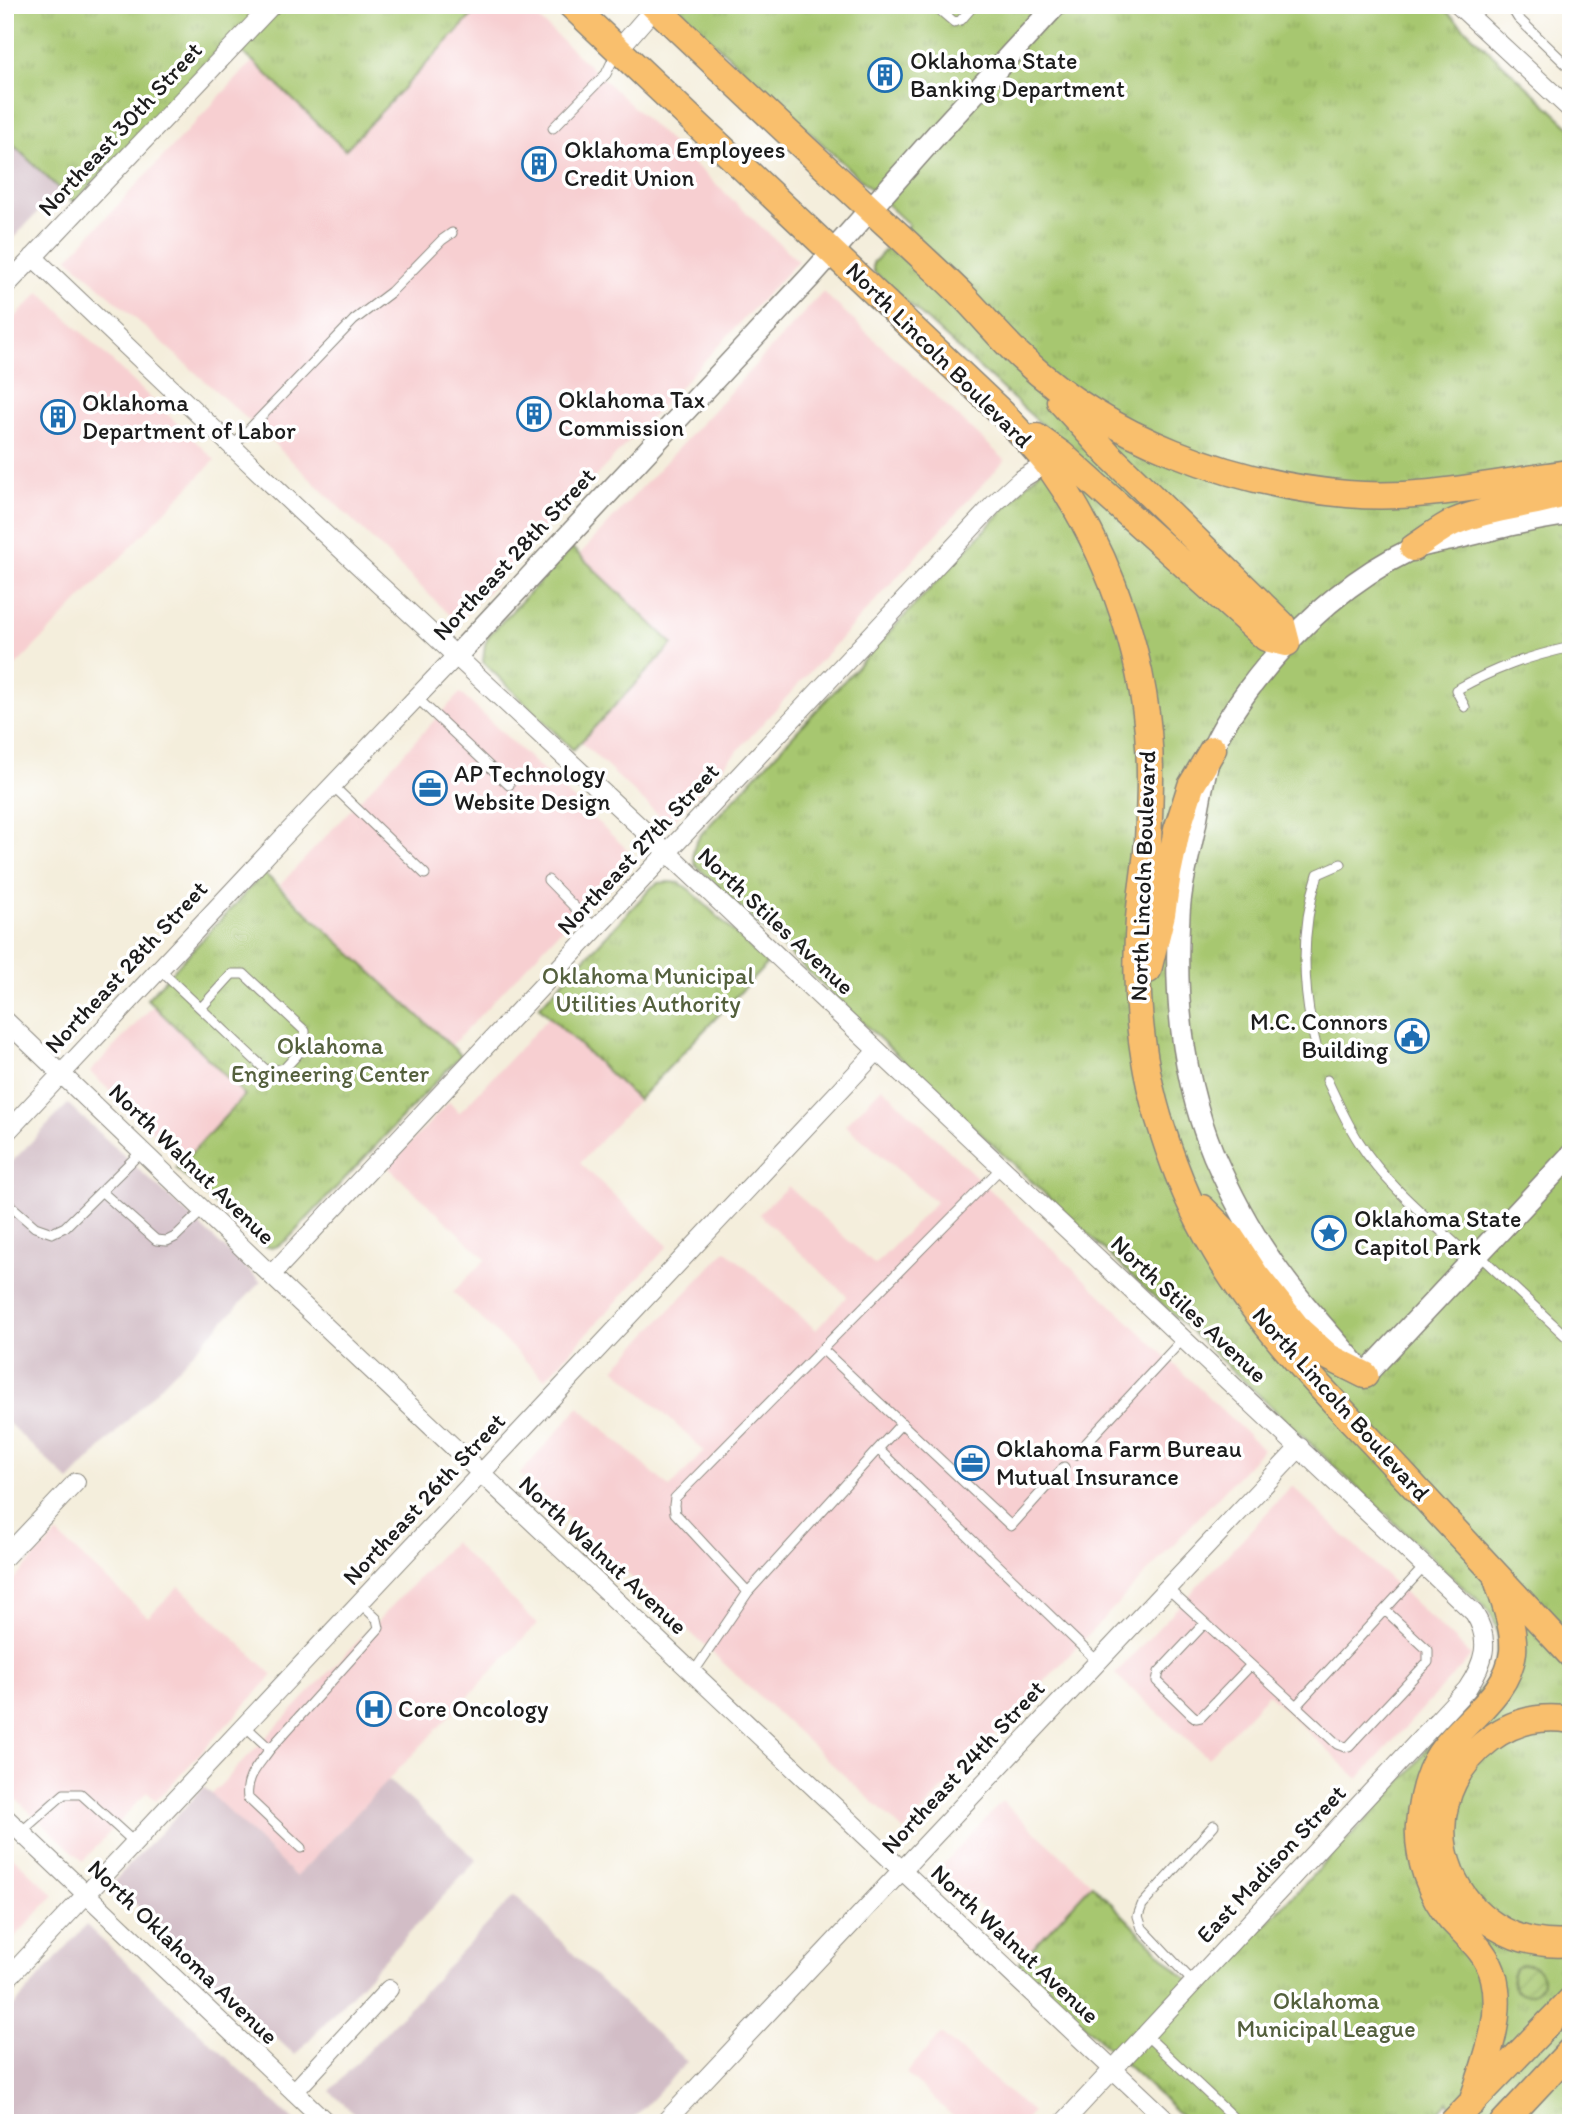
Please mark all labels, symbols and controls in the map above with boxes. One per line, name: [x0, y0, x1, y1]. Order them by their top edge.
street label: Northeast 30th Street: [31, 35, 208, 222]
place label: Oklahoma State Banking Department: [910, 46, 1125, 103]
building icon: Oklahoma State Banking Department: [866, 56, 904, 94]
place label: Oklahoma Employees Credit Union: [564, 135, 785, 192]
building icon: Oklahoma Employees Credit Union: [520, 145, 558, 183]
street label: North Lincoln Boulevard: [840, 256, 1038, 454]
place label: Oklahoma Tax Commission: [558, 385, 705, 442]
place label: Oklahoma Department of Labor: [82, 388, 296, 445]
building icon: Oklahoma Tax Commission: [515, 395, 553, 433]
building icon: Oklahoma Department of Labor: [39, 398, 77, 436]
street label: Northeast 28th Street: [426, 461, 601, 646]
street label: North Lincoln Boulevard: [1124, 750, 1161, 1002]
street label: Northeast 27th Street: [551, 757, 725, 941]
place label: AP Technology Website Design: [454, 759, 611, 816]
office icon: AP Technology Website Design: [411, 769, 449, 807]
street label: North Stiles Avenue: [692, 841, 861, 1001]
street label: Northeast 28th Street: [38, 874, 213, 1059]
park label: Oklahoma Municipal Utilities Authority: [542, 961, 754, 1018]
place label: M.C. Connors Building: [1250, 1007, 1389, 1064]
public building icon: M.C. Connors Building: [1393, 1017, 1431, 1055]
park label: Oklahoma Engineering Center: [231, 1031, 430, 1088]
street label: North Walnut Avenue: [103, 1077, 282, 1250]
place label: Oklahoma State Capitol Park: [1354, 1204, 1522, 1261]
place icon: Oklahoma State Capitol Park: [1310, 1214, 1348, 1252]
street label: North Stiles Avenue: [1105, 1229, 1274, 1389]
street label: North Lincoln Boulevard: [1247, 1301, 1436, 1507]
street label: Northeast 26th Street: [336, 1406, 511, 1591]
place label: Oklahoma Farm Bureau Mutual Insurance: [996, 1434, 1242, 1491]
office icon: Oklahoma Farm Bureau Mutual Insurance: [953, 1444, 991, 1482]
street label: North Walnut Avenue: [513, 1469, 694, 1640]
street label: Northeast 24th Street: [875, 1674, 1051, 1860]
hospital icon: Core Oncology: [355, 1690, 393, 1728]
place label: Core Oncology: [398, 1694, 549, 1723]
street label: East Madison Street: [1190, 1779, 1351, 1949]
street label: North Oklahoma Avenue: [82, 1853, 285, 2050]
street label: North Walnut Avenue: [925, 1858, 1106, 2029]
park label: Oklahoma Municipal League: [1236, 1986, 1416, 2043]

